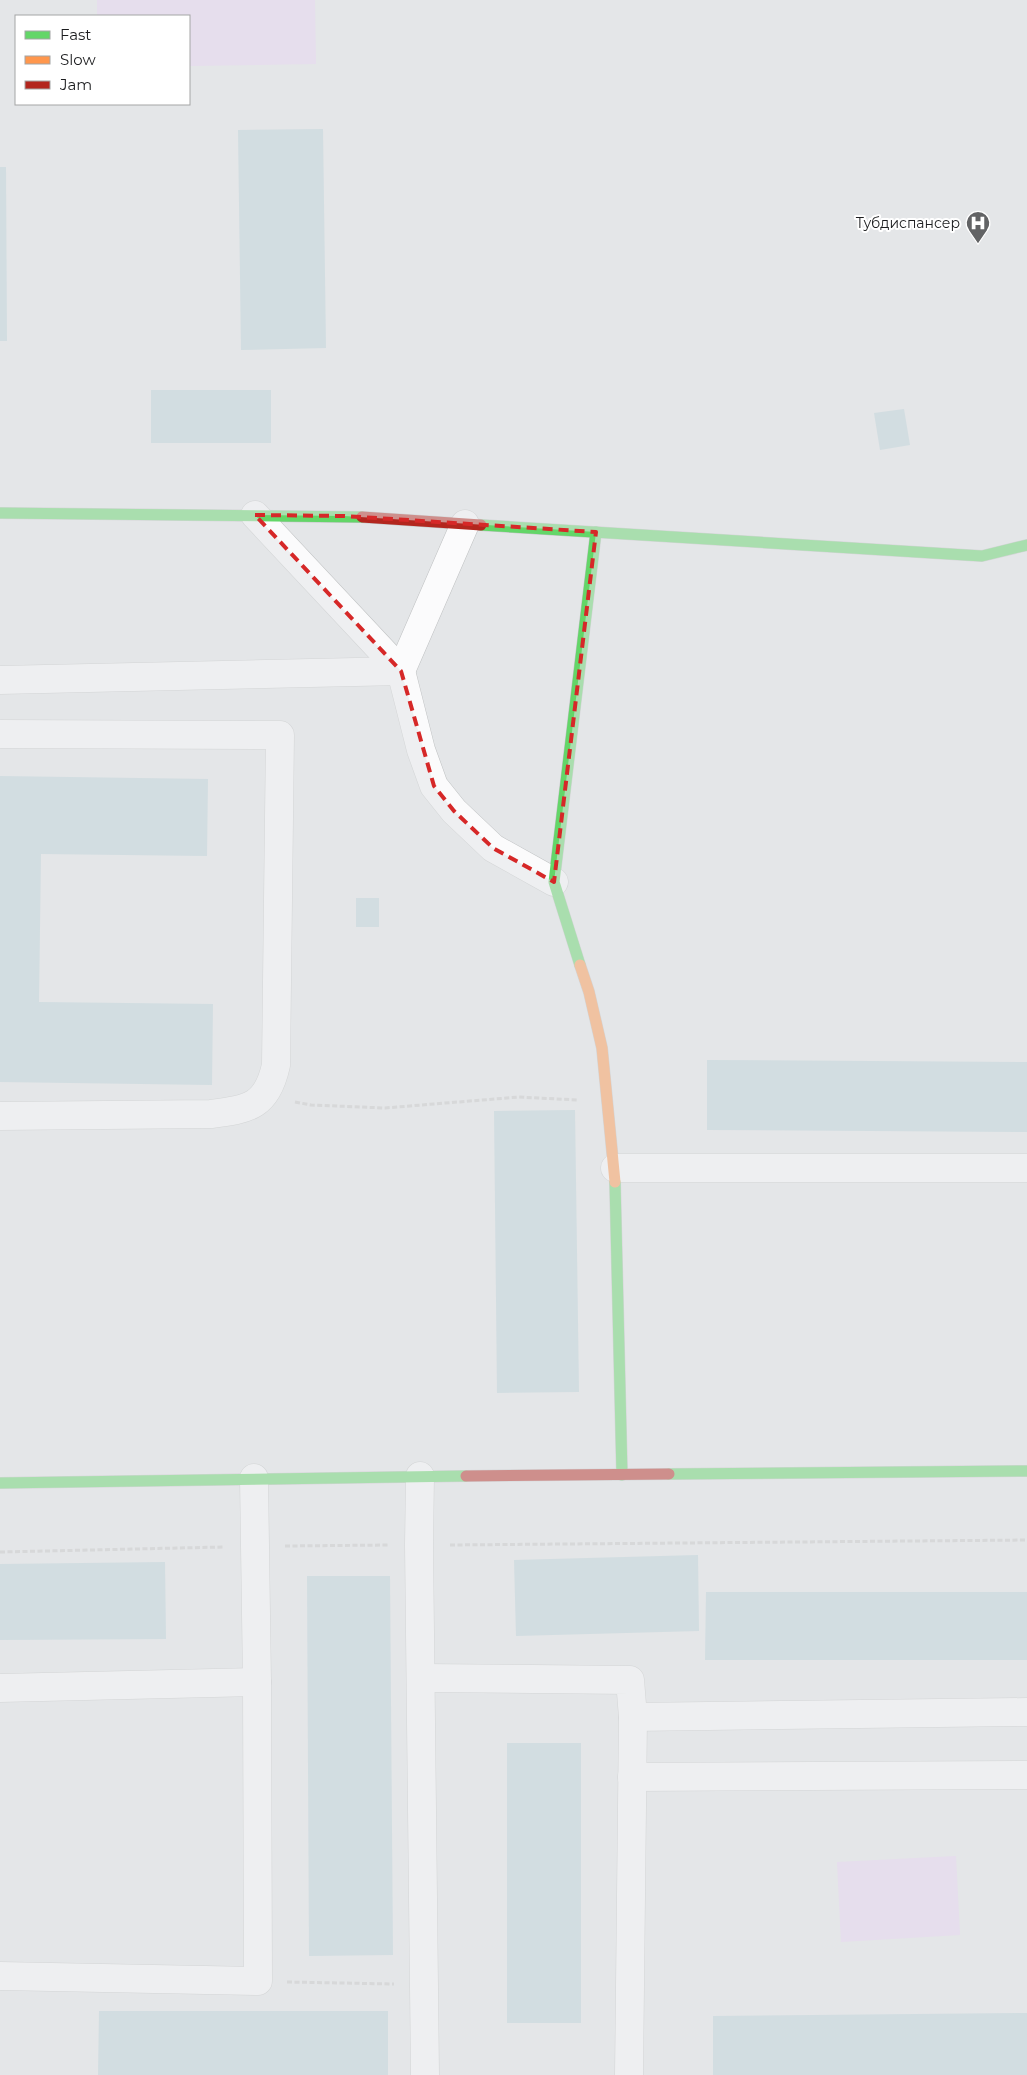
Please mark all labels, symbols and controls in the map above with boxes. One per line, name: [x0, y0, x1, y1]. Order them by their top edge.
legend: [15, 15, 190, 105]
text: Fast: [60, 25, 91, 44]
text: Slow: [60, 50, 96, 69]
text: Jam: [59, 75, 92, 94]
hospital icon: Тубдиспансер: [965, 210, 991, 244]
place label: Тубдиспансер: [856, 214, 960, 232]

